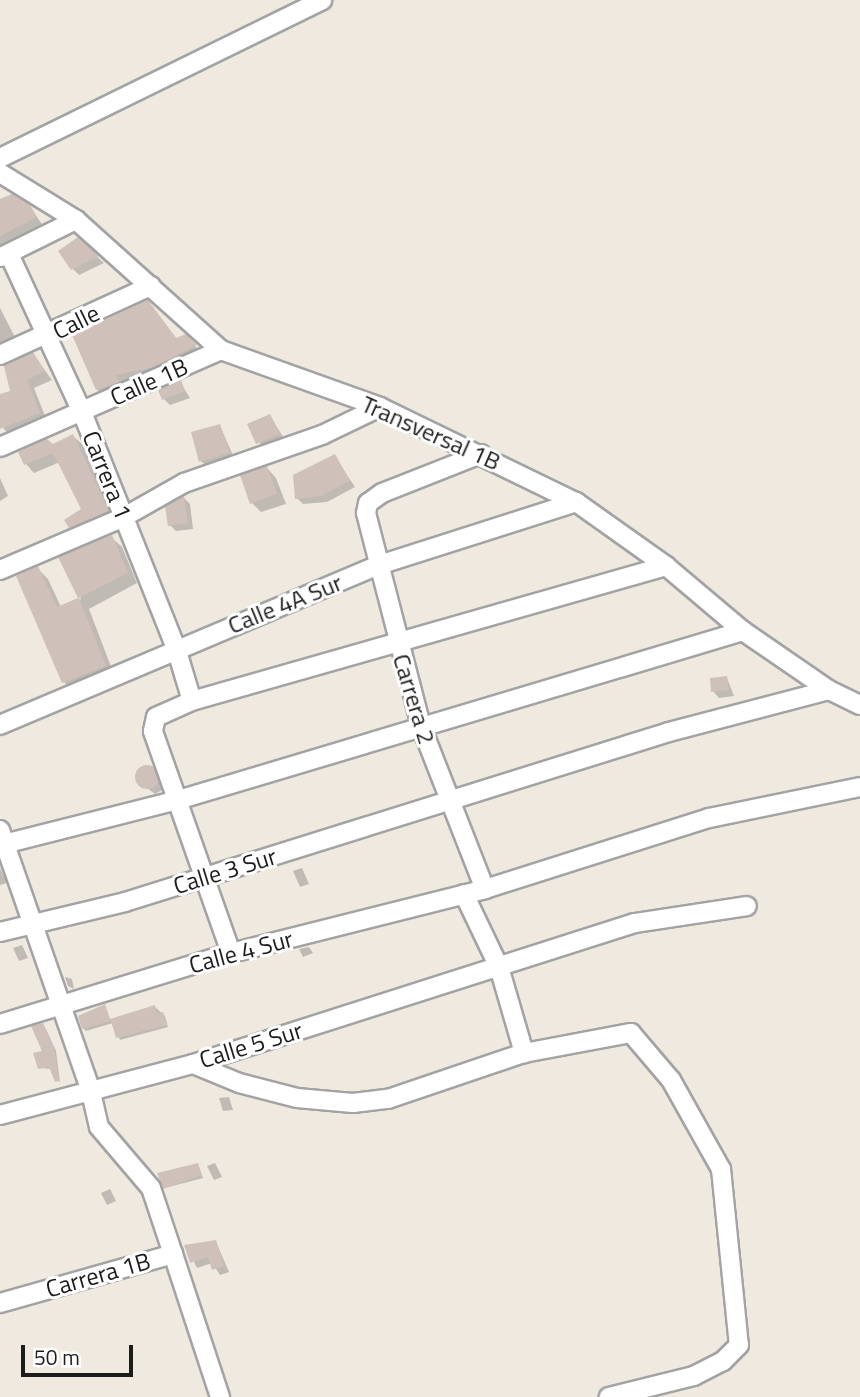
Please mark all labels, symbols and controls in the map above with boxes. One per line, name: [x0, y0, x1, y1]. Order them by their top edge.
street label: Calle: [48, 298, 104, 346]
street label: Calle 1B: [106, 352, 192, 412]
street label: Transversal 1B: [357, 390, 505, 476]
street label: Carrera 1: [76, 427, 138, 523]
street label: Calle 4A Sur: [224, 568, 346, 640]
street label: Carrera 2: [387, 651, 441, 747]
street label: Calle 3 Sur: [170, 842, 280, 900]
street label: Calle 4 Sur: [186, 924, 296, 980]
street label: Calle 5 Sur: [196, 1016, 306, 1074]
street label: Carrera 1B: [42, 1246, 154, 1304]
scale bar: [24, 1330, 136, 1374]
text: 50 m: [34, 1341, 80, 1373]

